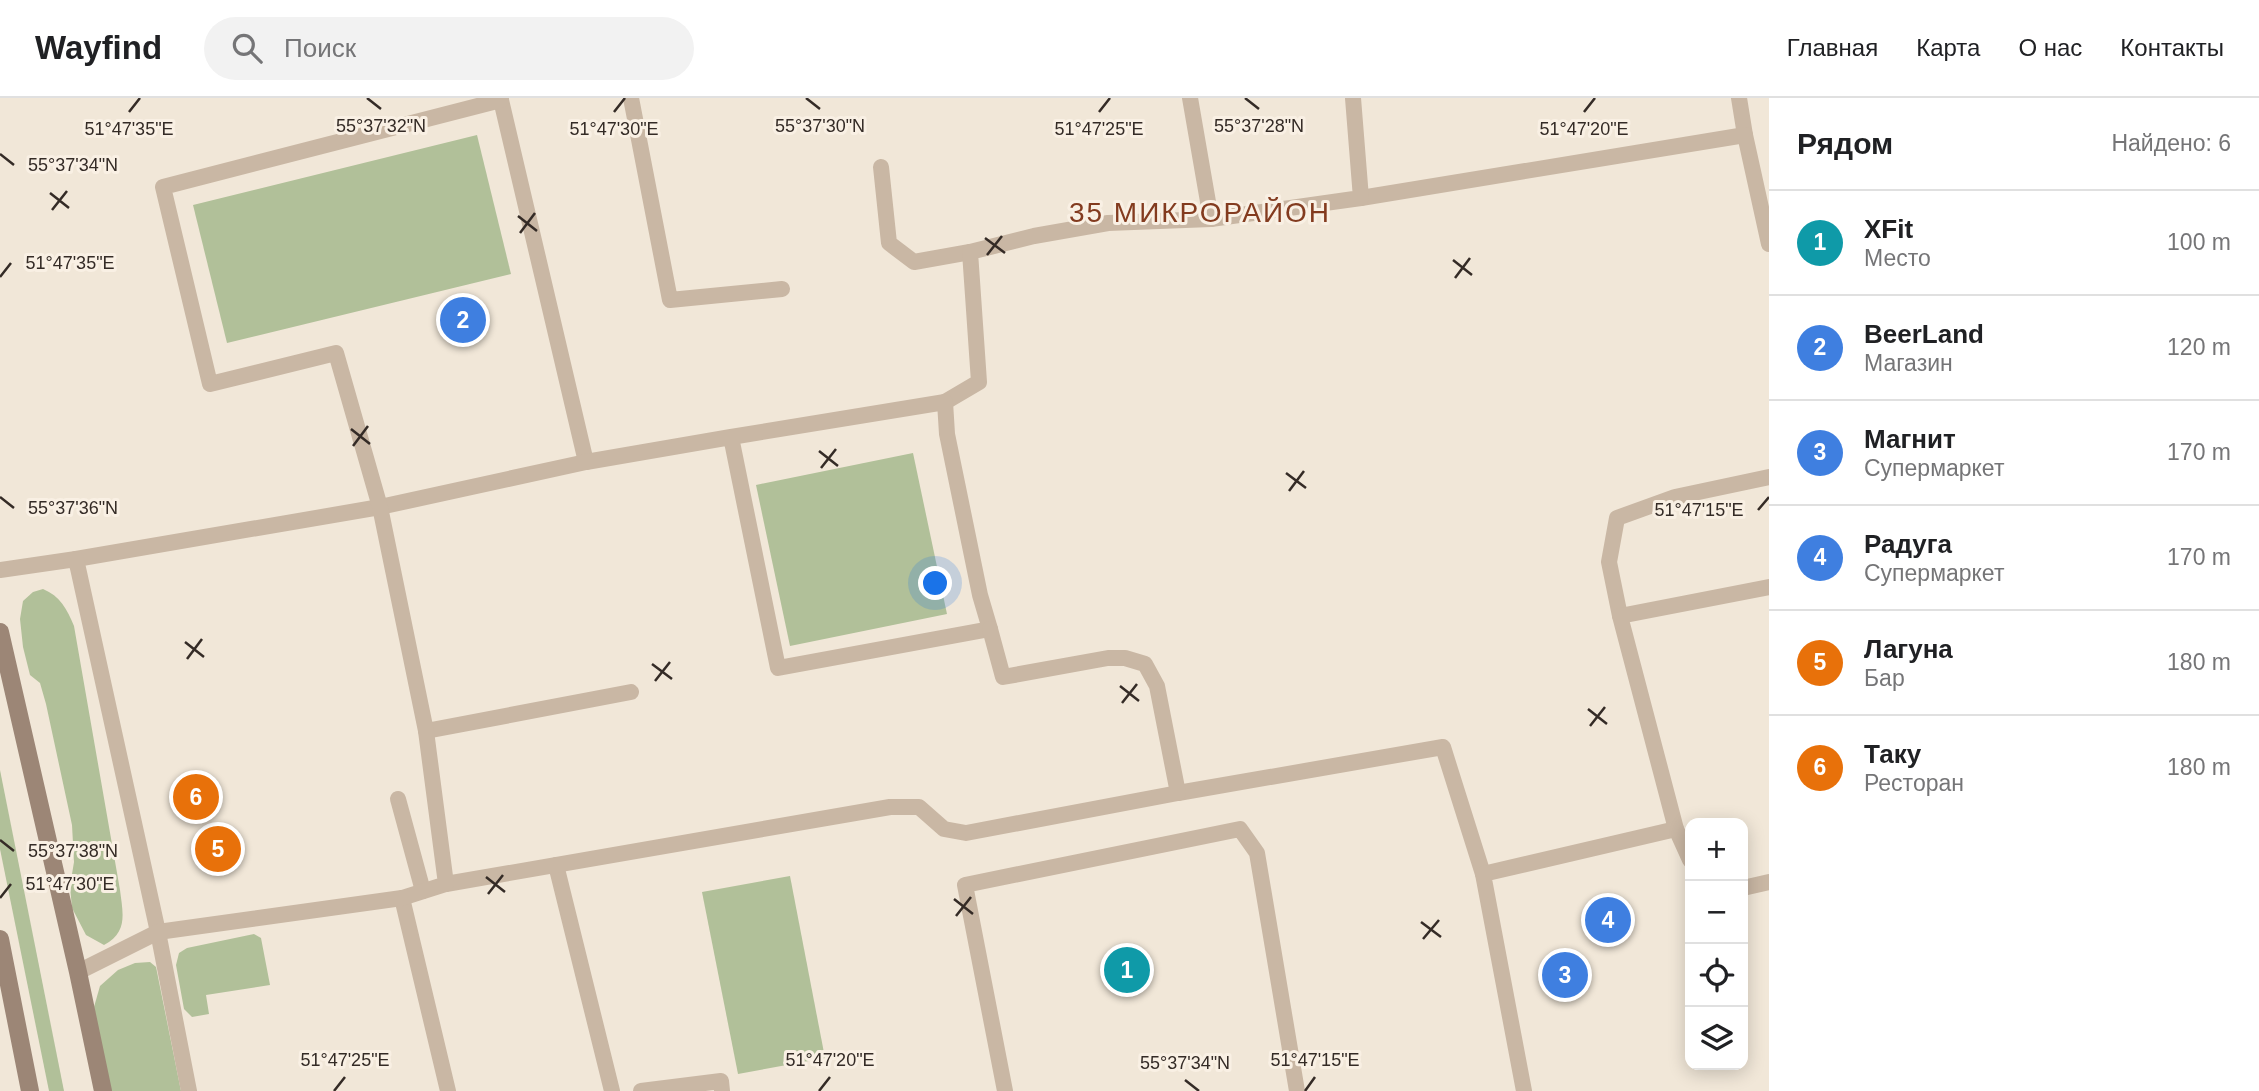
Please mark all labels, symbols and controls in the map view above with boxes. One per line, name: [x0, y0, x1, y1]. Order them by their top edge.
search box: [204, 17, 694, 80]
text: Wayfind: [35, 29, 162, 66]
icon: search: [228, 29, 266, 67]
text: Поиск: [284, 33, 356, 63]
text: Главная: [1787, 34, 1878, 61]
text: Карта: [1916, 34, 1980, 61]
text: О нас: [2018, 34, 2082, 61]
text: Контакты: [2120, 34, 2224, 61]
text: 55°37'32"N: [336, 116, 426, 136]
text: 55°37'30"N: [775, 116, 865, 136]
text: 55°37'28"N: [1214, 116, 1304, 136]
text: 51°47'35"E: [84, 119, 174, 139]
text: 51°47'30"E: [569, 119, 659, 139]
text: 51°47'25"E: [1054, 119, 1144, 139]
text: 51°47'20"E: [1539, 119, 1629, 139]
text: Рядом: [1797, 127, 1893, 160]
text: Найдено: 6: [2111, 130, 2231, 156]
text: 55°37'34"N: [28, 155, 118, 175]
district label: 35 МИКРОРАЙОН: [1069, 197, 1331, 228]
text: XFit: [1864, 214, 1913, 244]
text: 1: [1814, 229, 1826, 255]
text: 100 m: [2167, 229, 2231, 255]
text: Место: [1864, 245, 1931, 271]
text: 51°47'35"E: [25, 253, 115, 273]
pin: 2: [440, 294, 486, 346]
text: BeerLand: [1864, 319, 1984, 349]
text: 2: [1814, 334, 1826, 360]
text: 120 m: [2167, 334, 2231, 360]
text: Магазин: [1864, 350, 1953, 376]
text: Магнит: [1864, 424, 1956, 454]
text: 3: [1814, 439, 1826, 465]
text: 170 m: [2167, 439, 2231, 465]
text: Супермаркет: [1864, 455, 2004, 481]
text: 55°37'36"N: [28, 498, 118, 518]
text: 51°47'15"E: [1654, 500, 1744, 520]
text: Радуга: [1864, 529, 1952, 559]
text: 4: [1814, 544, 1826, 570]
text: 170 m: [2167, 544, 2231, 570]
text: Супермаркет: [1864, 560, 2004, 586]
your location: [918, 566, 952, 600]
text: Лагуна: [1864, 634, 1953, 664]
text: 5: [1814, 649, 1826, 675]
text: 180 m: [2167, 649, 2231, 675]
text: Бар: [1864, 665, 1905, 691]
text: Таку: [1864, 739, 1921, 769]
text: 6: [1814, 754, 1826, 780]
text: 180 m: [2167, 754, 2231, 780]
text: Ресторан: [1864, 770, 1964, 796]
pin: 6: [173, 771, 219, 823]
map controls: [1685, 818, 1748, 1070]
button: +: [1685, 818, 1748, 881]
pin: 5: [195, 823, 241, 875]
text: 55°37'38"N: [28, 841, 118, 861]
text: 51°47'30"E: [25, 874, 115, 894]
button: −: [1685, 881, 1748, 944]
pin: 4: [1585, 894, 1631, 946]
pin: 1: [1104, 944, 1150, 996]
button: locate: [1685, 944, 1748, 1007]
pin: 3: [1542, 949, 1588, 1001]
button: layers: [1685, 1007, 1748, 1070]
text: 51°47'25"E: [300, 1050, 390, 1070]
text: 51°47'20"E: [785, 1050, 875, 1070]
text: 51°47'15"E: [1270, 1050, 1360, 1070]
text: 55°37'34"N: [1140, 1053, 1230, 1073]

